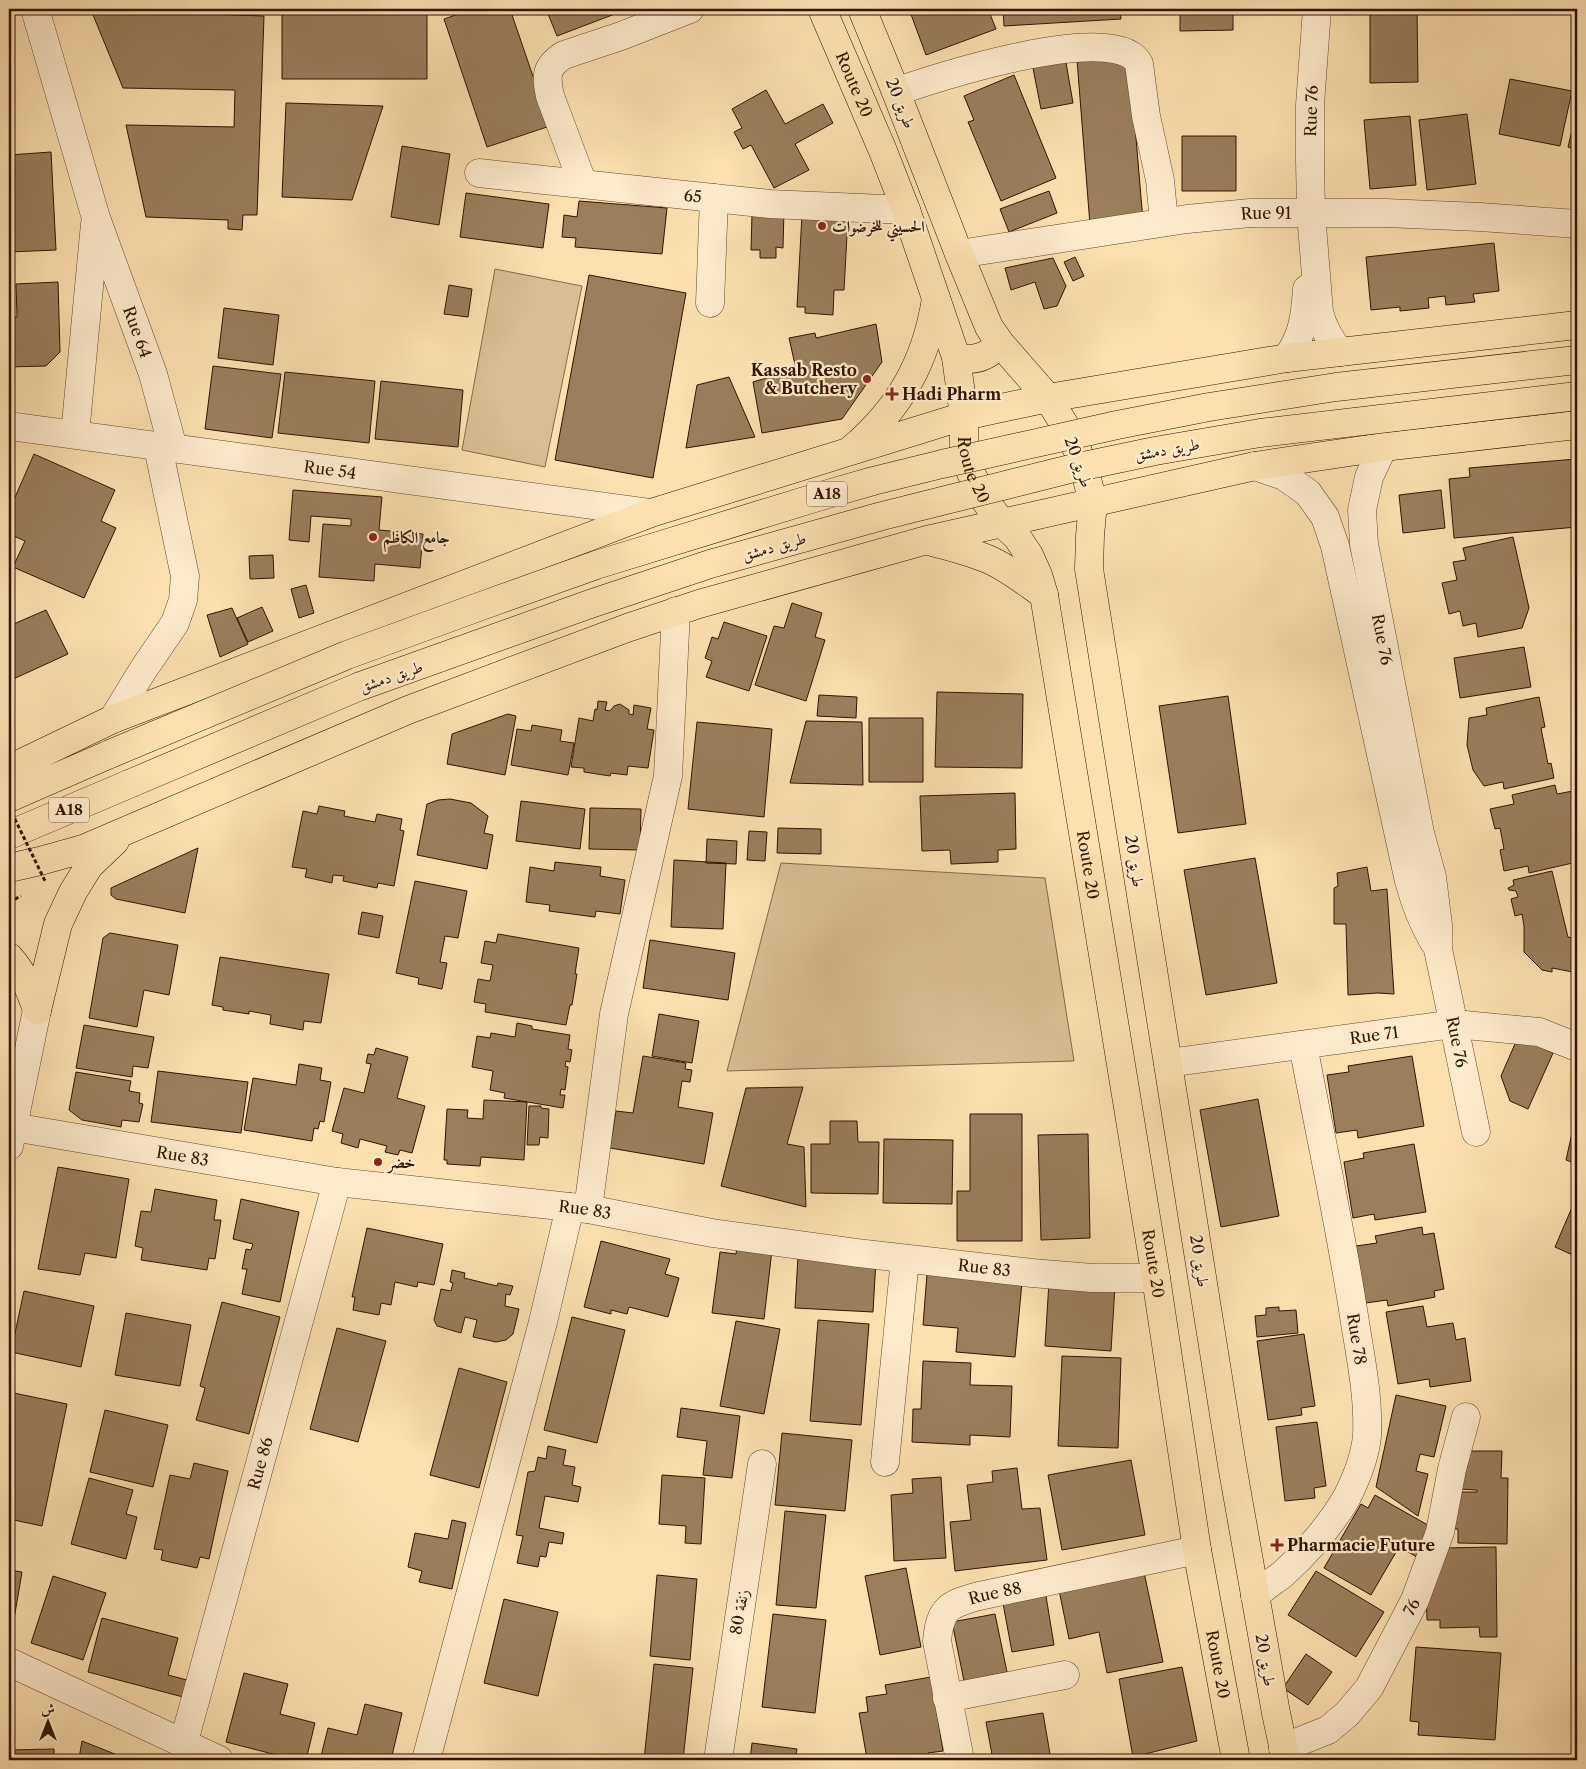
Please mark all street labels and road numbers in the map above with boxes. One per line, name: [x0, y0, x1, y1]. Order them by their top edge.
street label: Route 20: [831, 48, 877, 120]
street label: طريق 20: [881, 75, 920, 132]
street label: Rue 76: [1300, 85, 1322, 137]
street label: 65: [683, 185, 703, 207]
street label: Rue 91: [1240, 203, 1292, 224]
street label: Rue 64: [119, 303, 156, 360]
street label: طريق دمشق: [1133, 433, 1201, 466]
street label: طريق 20: [1060, 434, 1097, 491]
street label: Route 20: [954, 437, 994, 506]
street label: Rue 54: [303, 456, 358, 483]
road number: A18: [807, 482, 847, 506]
street label: طريق دمشق: [740, 527, 809, 566]
street label: Rue 76: [1368, 612, 1397, 667]
street label: طريق دمشق: [357, 656, 426, 697]
road number: A18: [49, 798, 89, 822]
street label: Route 20: [1073, 829, 1104, 901]
street label: طريق 20: [1120, 833, 1149, 889]
street label: Rue 76: [1442, 1014, 1472, 1069]
street label: Rue 71: [1348, 1022, 1400, 1048]
street label: Rue 83: [155, 1141, 210, 1170]
street label: Rue 83: [557, 1196, 613, 1223]
street label: Route 20: [1138, 1228, 1169, 1299]
street label: طريق 20: [1185, 1233, 1214, 1289]
street label: Rue 83: [957, 1255, 1012, 1280]
street label: Rue 78: [1343, 1312, 1371, 1366]
street label: Rue 86: [243, 1435, 277, 1492]
street label: Rue 88: [966, 1577, 1023, 1608]
street label: زنقة 80: [726, 1588, 752, 1636]
street label: 76: [1399, 1595, 1424, 1619]
street label: Route 20: [1202, 1628, 1234, 1700]
street label: طريق 20: [1251, 1632, 1280, 1688]

